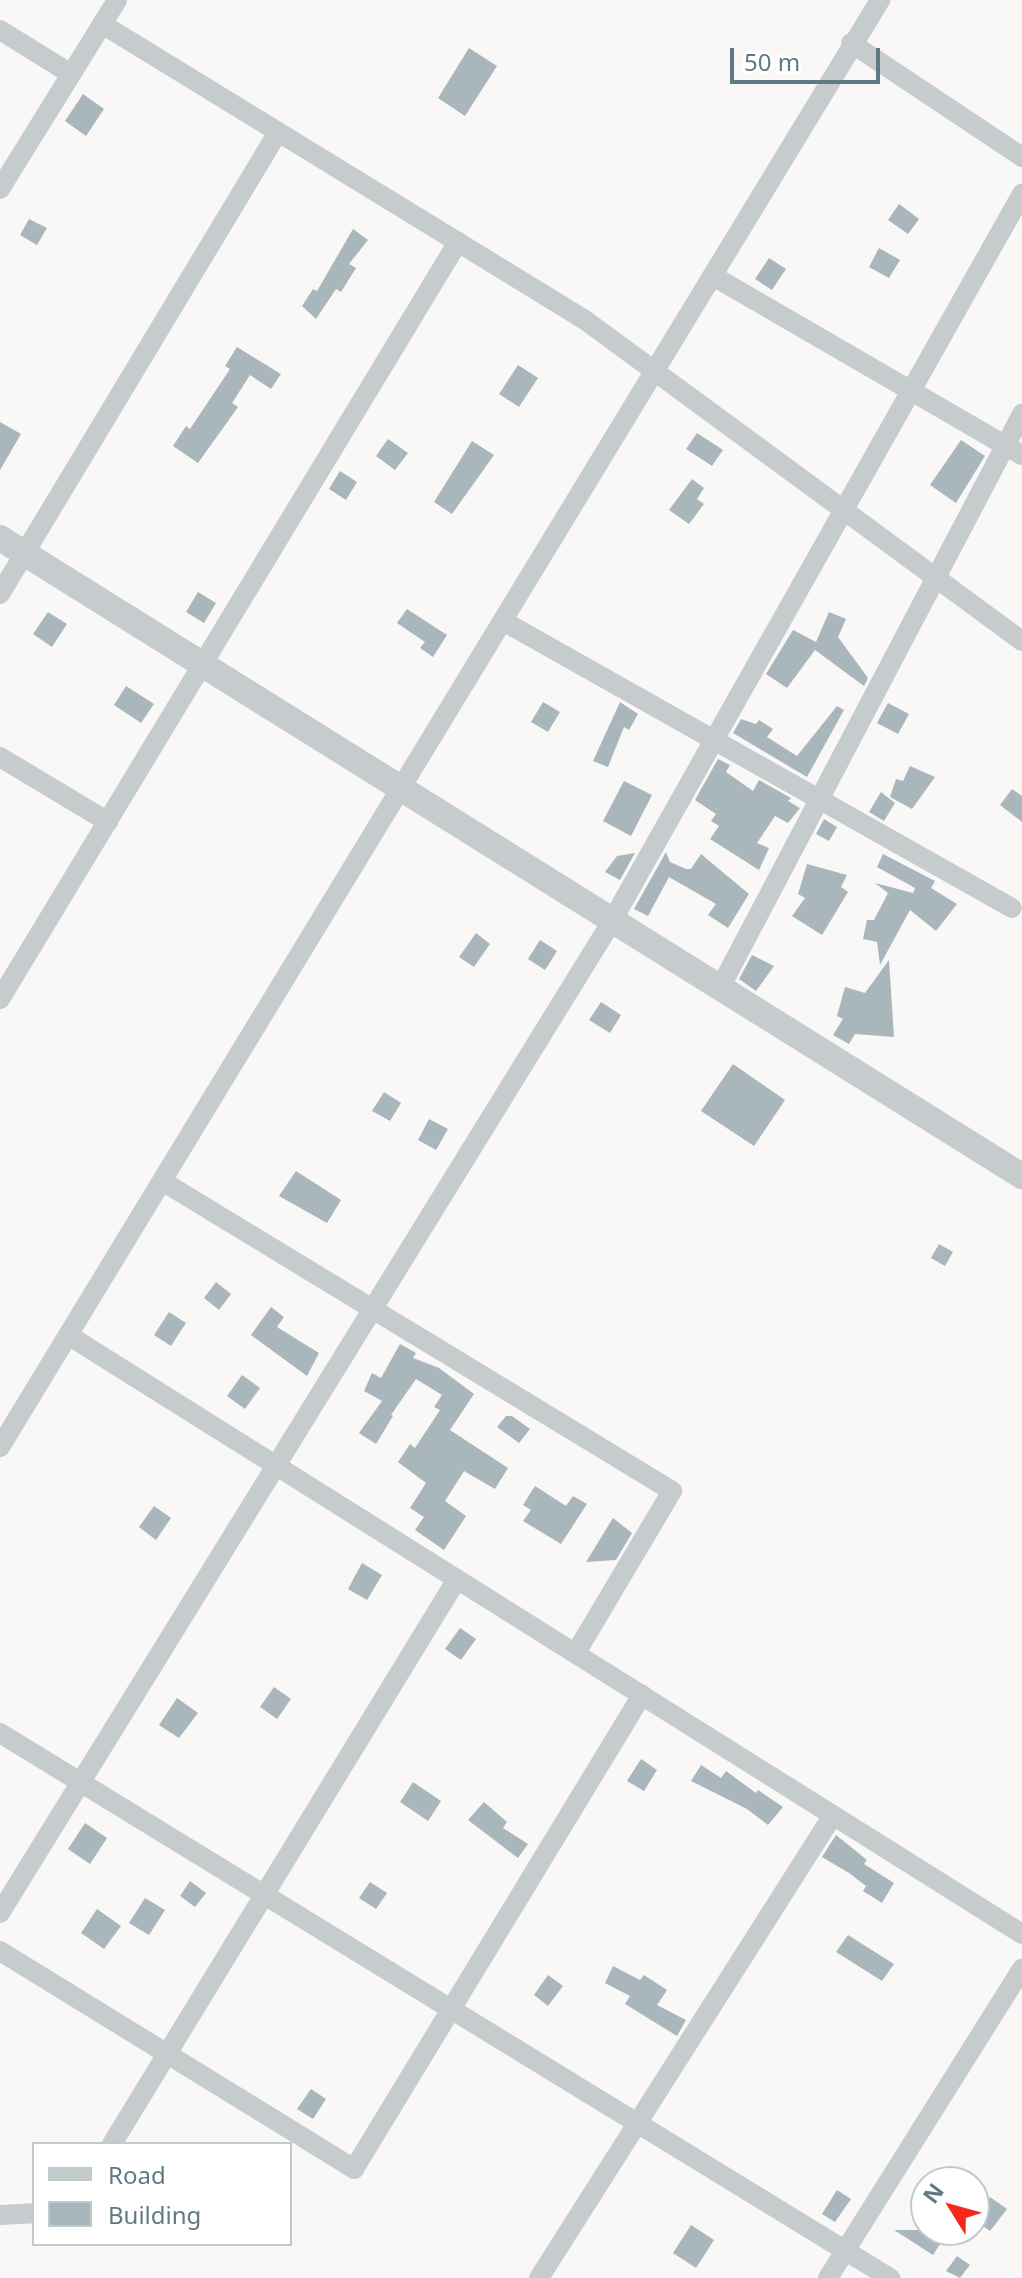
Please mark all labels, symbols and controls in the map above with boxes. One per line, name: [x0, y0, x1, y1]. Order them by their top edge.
scale bar: [734, 32, 884, 82]
text: 50 m: [744, 45, 800, 78]
legend: [32, 2142, 292, 2246]
text: Road: [108, 2158, 166, 2191]
north arrow: [910, 2166, 990, 2246]
text: N: [915, 2177, 950, 2209]
text: Building: [108, 2198, 201, 2231]

